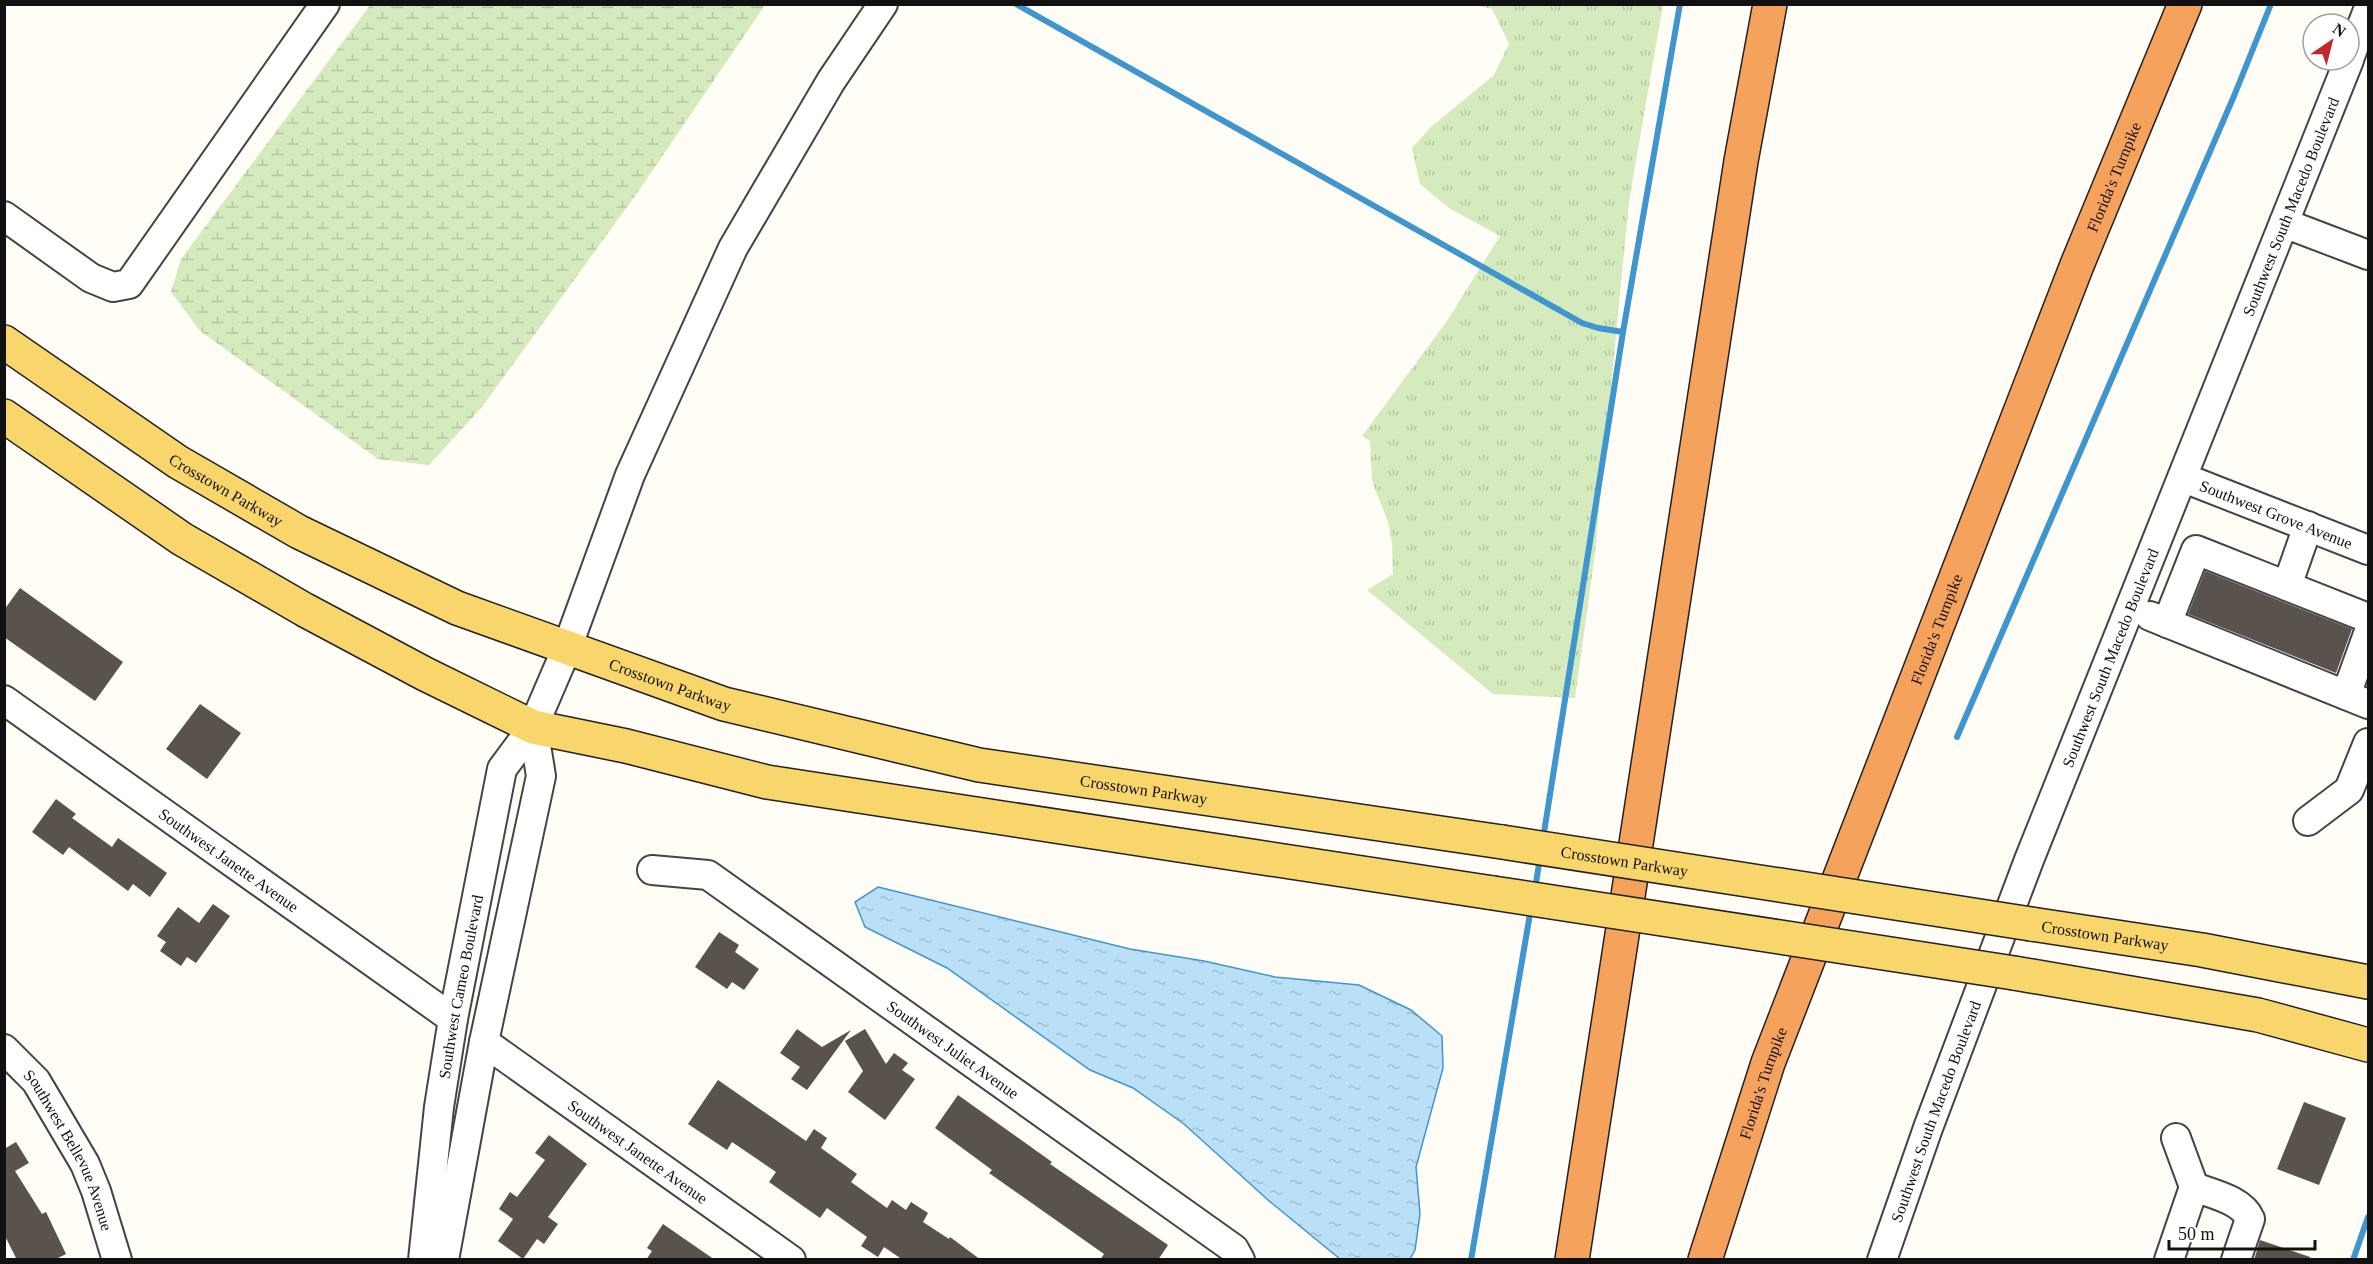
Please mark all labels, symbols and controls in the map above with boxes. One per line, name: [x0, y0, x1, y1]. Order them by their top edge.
north arrow: [2301, 12, 2361, 72]
text: N: [2330, 20, 2349, 41]
street label: Southwest South Macedo Boulevard: [2239, 95, 2342, 319]
street label: Florida's Turnpike: [2084, 120, 2144, 234]
street label: Crosstown Parkway: [166, 451, 286, 531]
street label: Southwest Grove Avenue: [2197, 477, 2355, 552]
street label: Southwest South Macedo Boulevard: [2059, 546, 2162, 770]
street label: Florida's Turnpike: [1907, 572, 1966, 687]
street label: Crosstown Parkway: [607, 655, 733, 715]
street label: Crosstown Parkway: [1079, 772, 1209, 809]
street label: Southwest Janette Avenue: [156, 805, 302, 916]
street label: Crosstown Parkway: [1560, 843, 1689, 881]
street label: Southwest Cameo Boulevard: [436, 893, 486, 1080]
street label: Crosstown Parkway: [2040, 918, 2170, 955]
street label: Southwest Juliet Avenue: [884, 997, 1022, 1102]
street label: Southwest South Macedo Boulevard: [1888, 999, 1984, 1224]
street label: Florida's Turnpike: [1736, 1025, 1790, 1141]
street label: Southwest Bellevue Avenue: [20, 1066, 116, 1233]
street label: Southwest Janette Avenue: [565, 1097, 711, 1207]
scale bar: [2169, 1213, 2314, 1251]
text: 50 m: [2178, 1224, 2215, 1244]

